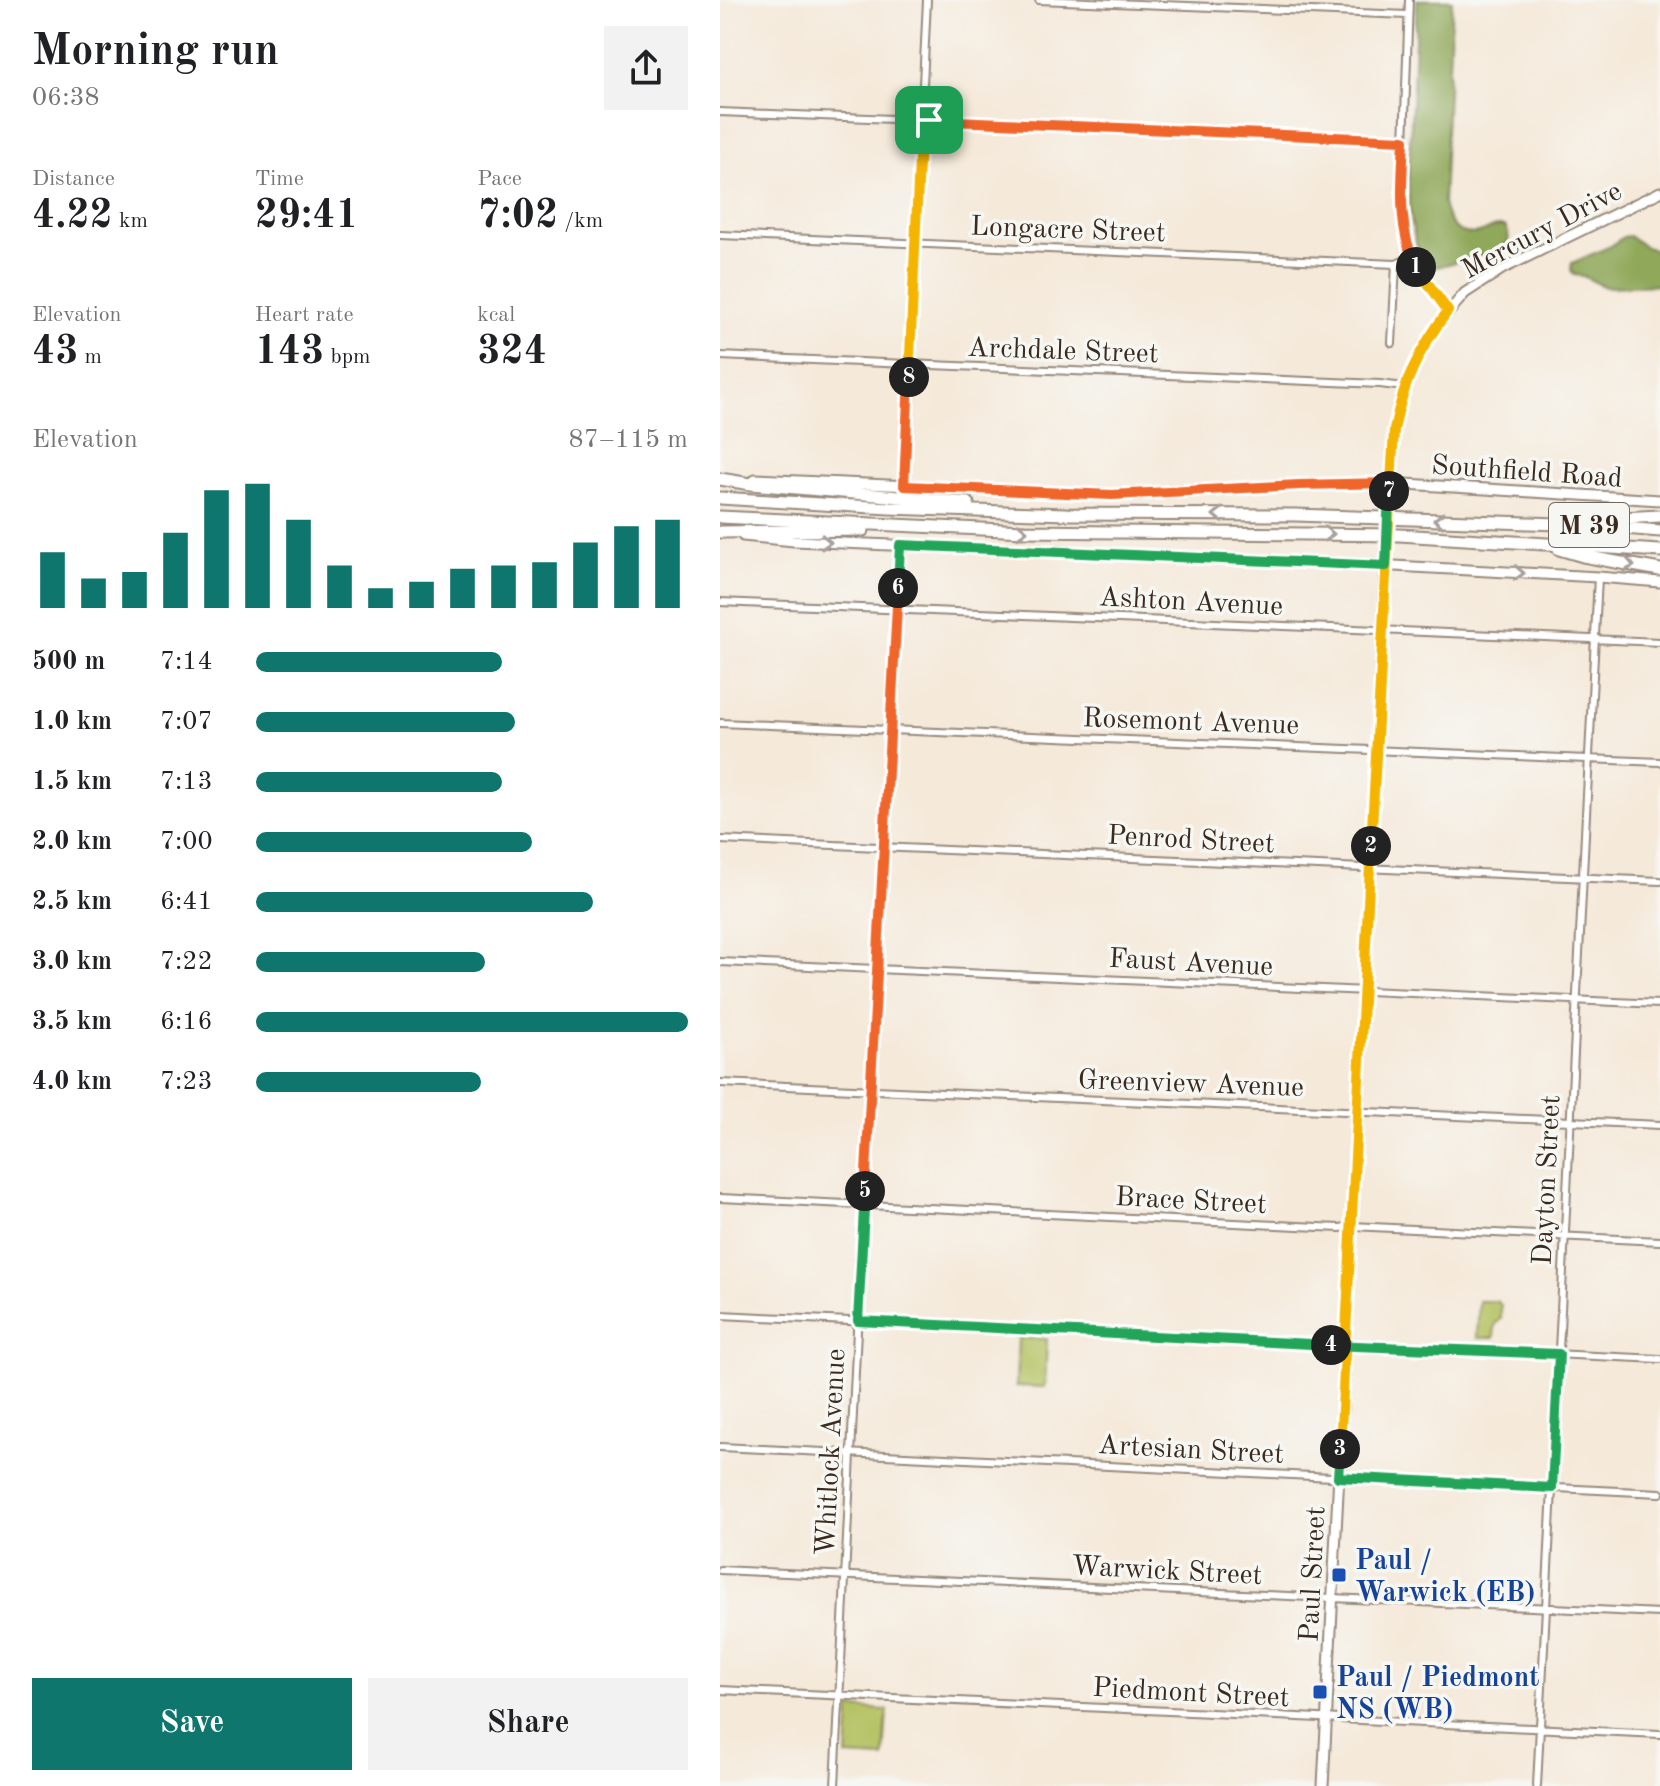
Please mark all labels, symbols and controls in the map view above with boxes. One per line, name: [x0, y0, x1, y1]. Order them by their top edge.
button: share: [604, 26, 688, 110]
text: Morning run: [32, 30, 279, 74]
text: 06:38: [32, 85, 100, 111]
pin: [895, 86, 963, 154]
icon: arrive: [907, 98, 951, 142]
text: Distance: [32, 168, 115, 190]
text: Time: [255, 168, 304, 190]
text: Pace: [477, 168, 522, 190]
street label: Mercury Drive: [1458, 178, 1627, 285]
text: 4.22: [32, 197, 113, 237]
text: 29:41: [255, 197, 359, 237]
text: 7:02: [477, 197, 558, 237]
text: km: [113, 210, 148, 232]
text: /km: [558, 210, 603, 232]
street label: Longacre Street: [970, 214, 1166, 248]
pin: 1: [1396, 247, 1436, 287]
text: 1: [1410, 256, 1422, 278]
text: Elevation: [32, 304, 122, 326]
text: Heart rate: [255, 304, 354, 326]
text: kcal: [477, 304, 515, 326]
text: 43: [32, 333, 78, 373]
text: 143: [255, 333, 324, 373]
text: 324: [477, 333, 547, 373]
street label: Archdale Street: [967, 335, 1159, 369]
text: m: [78, 346, 102, 368]
text: bpm: [324, 346, 371, 368]
pin: 8: [889, 357, 929, 397]
text: 8: [903, 366, 915, 388]
text: Elevation: [32, 427, 138, 453]
text: 87–115 m: [569, 427, 688, 453]
street label: Southfield Road: [1430, 452, 1623, 494]
pin: 7: [1369, 471, 1409, 511]
text: 7: [1383, 480, 1395, 502]
road number: M 39: [1549, 503, 1629, 547]
one-way arrow: [1211, 506, 1224, 523]
one-way arrow: [1432, 512, 1445, 529]
one-way arrow: [1016, 522, 1029, 539]
one-way arrow: [1323, 525, 1336, 543]
one-way arrow: [820, 533, 833, 550]
one-way arrow: [1622, 555, 1635, 572]
one-way arrow: [1513, 564, 1526, 581]
pin: 6: [878, 568, 918, 608]
text: 6: [892, 577, 904, 599]
street label: Ashton Avenue: [1098, 584, 1284, 622]
text: 500 m: [32, 649, 105, 675]
text: 7:14: [160, 649, 213, 675]
street label: Rosemont Avenue: [1082, 705, 1300, 741]
text: 1.0 km: [32, 709, 112, 735]
text: 7:07: [160, 709, 213, 735]
text: 1.5 km: [32, 769, 112, 795]
text: 7:13: [160, 769, 213, 795]
street label: Penrod Street: [1106, 823, 1275, 859]
pin: 2: [1351, 826, 1391, 866]
text: 2.0 km: [32, 829, 112, 855]
text: 7:00: [160, 829, 213, 855]
text: 2: [1365, 835, 1377, 857]
text: 2.5 km: [32, 889, 112, 915]
text: 6:41: [160, 889, 213, 915]
street label: Faust Avenue: [1108, 946, 1274, 982]
text: 3.0 km: [32, 949, 112, 975]
text: 7:22: [160, 949, 213, 975]
text: 3.5 km: [32, 1009, 112, 1035]
text: 6:16: [160, 1009, 213, 1035]
street label: Greenview Avenue: [1077, 1067, 1304, 1103]
text: 4.0 km: [32, 1069, 112, 1095]
text: 7:23: [160, 1069, 213, 1095]
street label: Dayton Street: [1530, 1094, 1566, 1266]
pin: 5: [845, 1171, 885, 1211]
text: 5: [859, 1180, 871, 1202]
street label: Brace Street: [1114, 1184, 1267, 1220]
pin: 4: [1311, 1325, 1351, 1365]
text: 4: [1325, 1334, 1337, 1356]
street label: Whitlock Avenue: [813, 1348, 851, 1556]
pin: 3: [1320, 1429, 1360, 1469]
street label: Artesian Street: [1097, 1432, 1285, 1470]
text: 3: [1334, 1438, 1346, 1460]
street label: Paul Street: [1296, 1505, 1332, 1643]
place label: Paul / Warwick (EB): [1355, 1548, 1535, 1608]
street label: Warwick Street: [1071, 1553, 1263, 1591]
marker: Paul / Warwick (EB): [1330, 1566, 1348, 1584]
place label: Paul / Piedmont NS (WB): [1336, 1665, 1539, 1725]
street label: Piedmont Street: [1092, 1675, 1290, 1713]
button: Save: [32, 1678, 352, 1770]
button: Share: [368, 1678, 688, 1770]
marker: Paul / Piedmont NS (WB): [1311, 1683, 1329, 1701]

